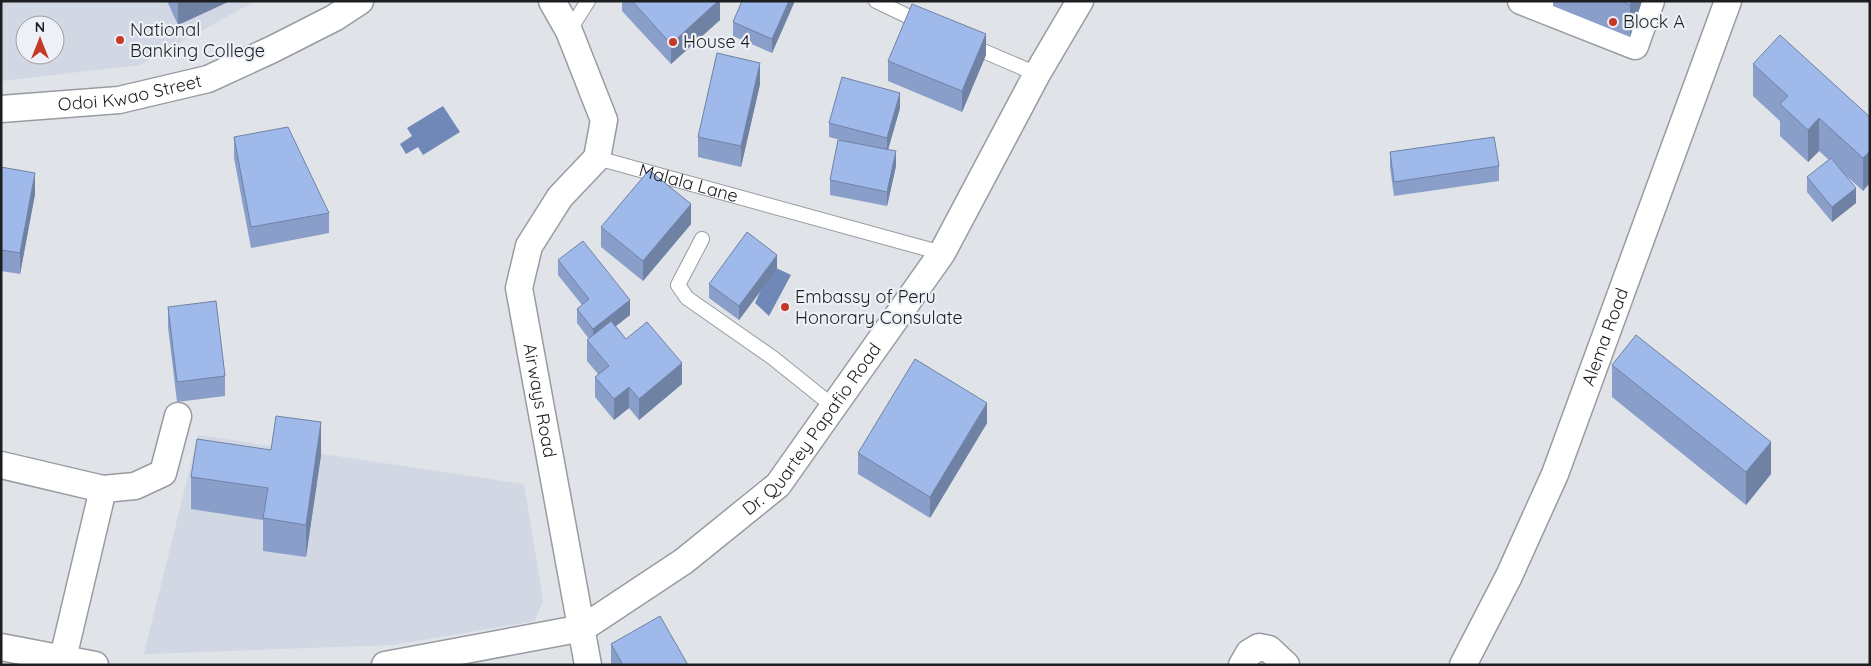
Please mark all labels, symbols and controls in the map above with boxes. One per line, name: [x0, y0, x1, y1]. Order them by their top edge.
place label: Block A: [1623, 10, 1685, 33]
north arrow: [15, 15, 65, 65]
marker: Block A: [1607, 16, 1619, 28]
text: N: [35, 18, 45, 36]
place label: National Banking College: [130, 18, 265, 62]
place label: House 4: [683, 30, 750, 53]
marker: National Banking College: [114, 34, 126, 46]
marker: House 4: [667, 36, 679, 48]
street label: Odoi Kwao Street: [57, 69, 204, 116]
street label: Malala Lane: [637, 158, 741, 207]
place label: Embassy of Peru Honorary Consulate: [795, 285, 963, 329]
street label: Alema Road: [1576, 285, 1633, 389]
marker: Embassy of Peru Honorary Consulate: [779, 301, 791, 313]
street label: Dr. Quartey Papafio Road: [737, 338, 886, 520]
street label: Airways Road: [518, 341, 562, 460]

